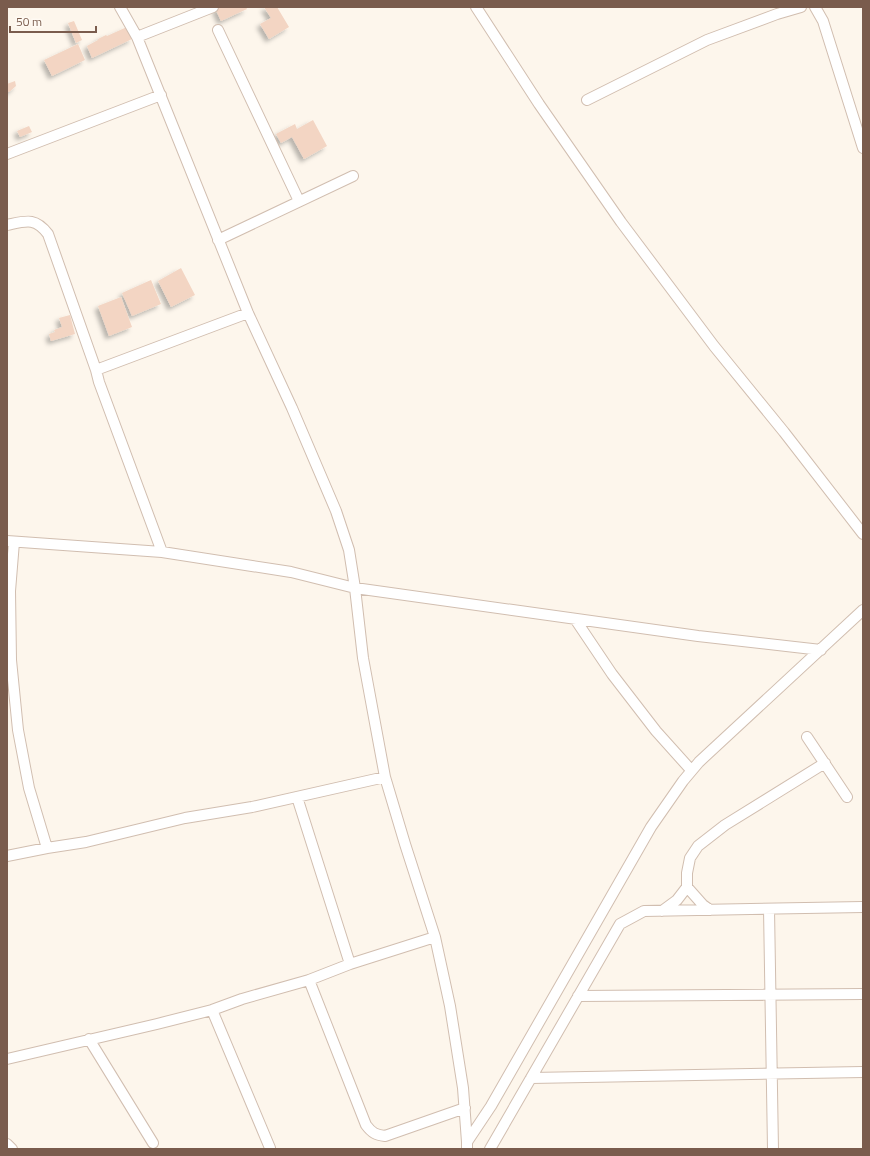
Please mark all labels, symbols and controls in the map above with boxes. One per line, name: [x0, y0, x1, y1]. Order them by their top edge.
scale bar: [10, 8, 96, 34]
text: 50 m: [16, 12, 42, 31]

